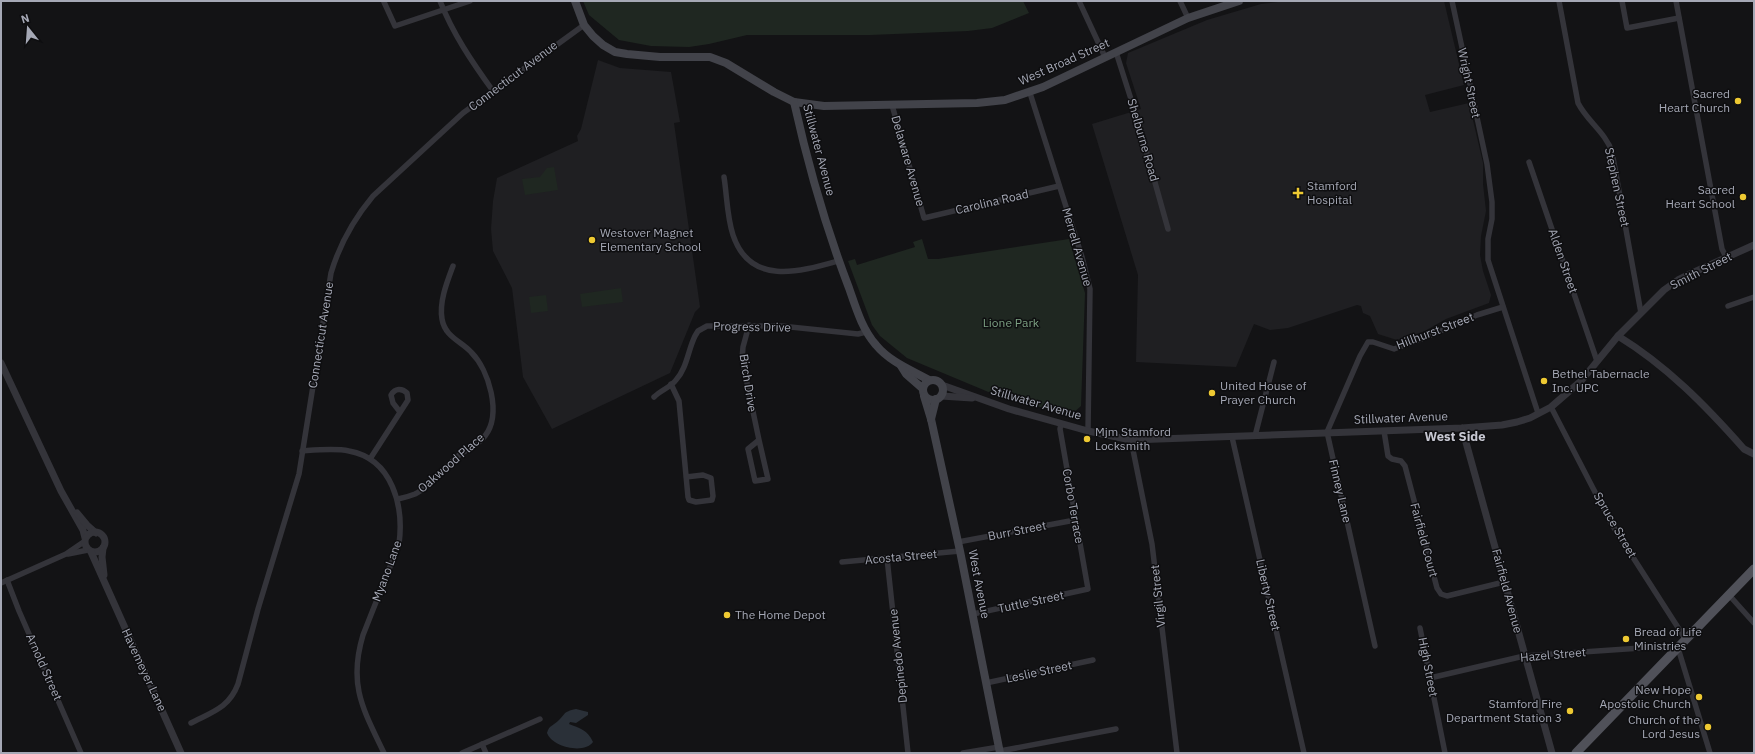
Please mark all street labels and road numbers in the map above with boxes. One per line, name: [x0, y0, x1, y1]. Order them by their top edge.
street label: West Broad Street: [1016, 35, 1112, 88]
street label: Connecticut Avenue: [465, 37, 561, 114]
street label: Wright Street: [1455, 47, 1484, 119]
street label: Shelburne Road: [1124, 97, 1162, 183]
street label: Stillwater Avenue: [800, 102, 839, 198]
street label: Delaware Avenue: [888, 114, 929, 208]
street label: Stephen Street: [1602, 146, 1633, 228]
street label: Carolina Road: [954, 186, 1030, 217]
street label: Merrell Avenue: [1059, 206, 1096, 288]
street label: Alden Street: [1545, 227, 1581, 295]
street label: Smith Street: [1667, 249, 1734, 292]
street label: Connecticut Avenue: [305, 280, 336, 389]
street label: Hillhurst Street: [1394, 309, 1476, 352]
street label: Progress Drive: [713, 318, 791, 335]
street label: Birch Drive: [736, 353, 761, 413]
street label: Stillwater Avenue: [989, 382, 1084, 423]
street label: Stillwater Avenue: [1354, 408, 1449, 427]
street label: Oakwood Place: [414, 429, 487, 496]
street label: Finney Lane: [1326, 458, 1355, 524]
street label: Corbo Terrace: [1060, 467, 1088, 545]
street label: Spruce Street: [1591, 489, 1640, 560]
street label: Fairfield Court: [1407, 501, 1442, 579]
street label: Burr Street: [986, 517, 1047, 544]
street label: Myano Lane: [369, 538, 405, 604]
street label: Acosta Street: [864, 546, 938, 567]
street label: Fairfield Avenue: [1489, 547, 1526, 635]
street label: West Avenue: [965, 548, 994, 620]
street label: Liberty Street: [1253, 558, 1284, 632]
street label: Virgil Street: [1147, 564, 1168, 628]
street label: Tuttle Street: [997, 587, 1065, 616]
street label: Depinedo Avenue: [885, 608, 910, 704]
street label: Havemeyer Lane: [119, 626, 170, 714]
street label: Arnold Street: [23, 631, 66, 703]
street label: High Street: [1415, 636, 1442, 698]
street label: Hazel Street: [1519, 644, 1586, 665]
street label: Leslie Street: [1005, 657, 1073, 686]

